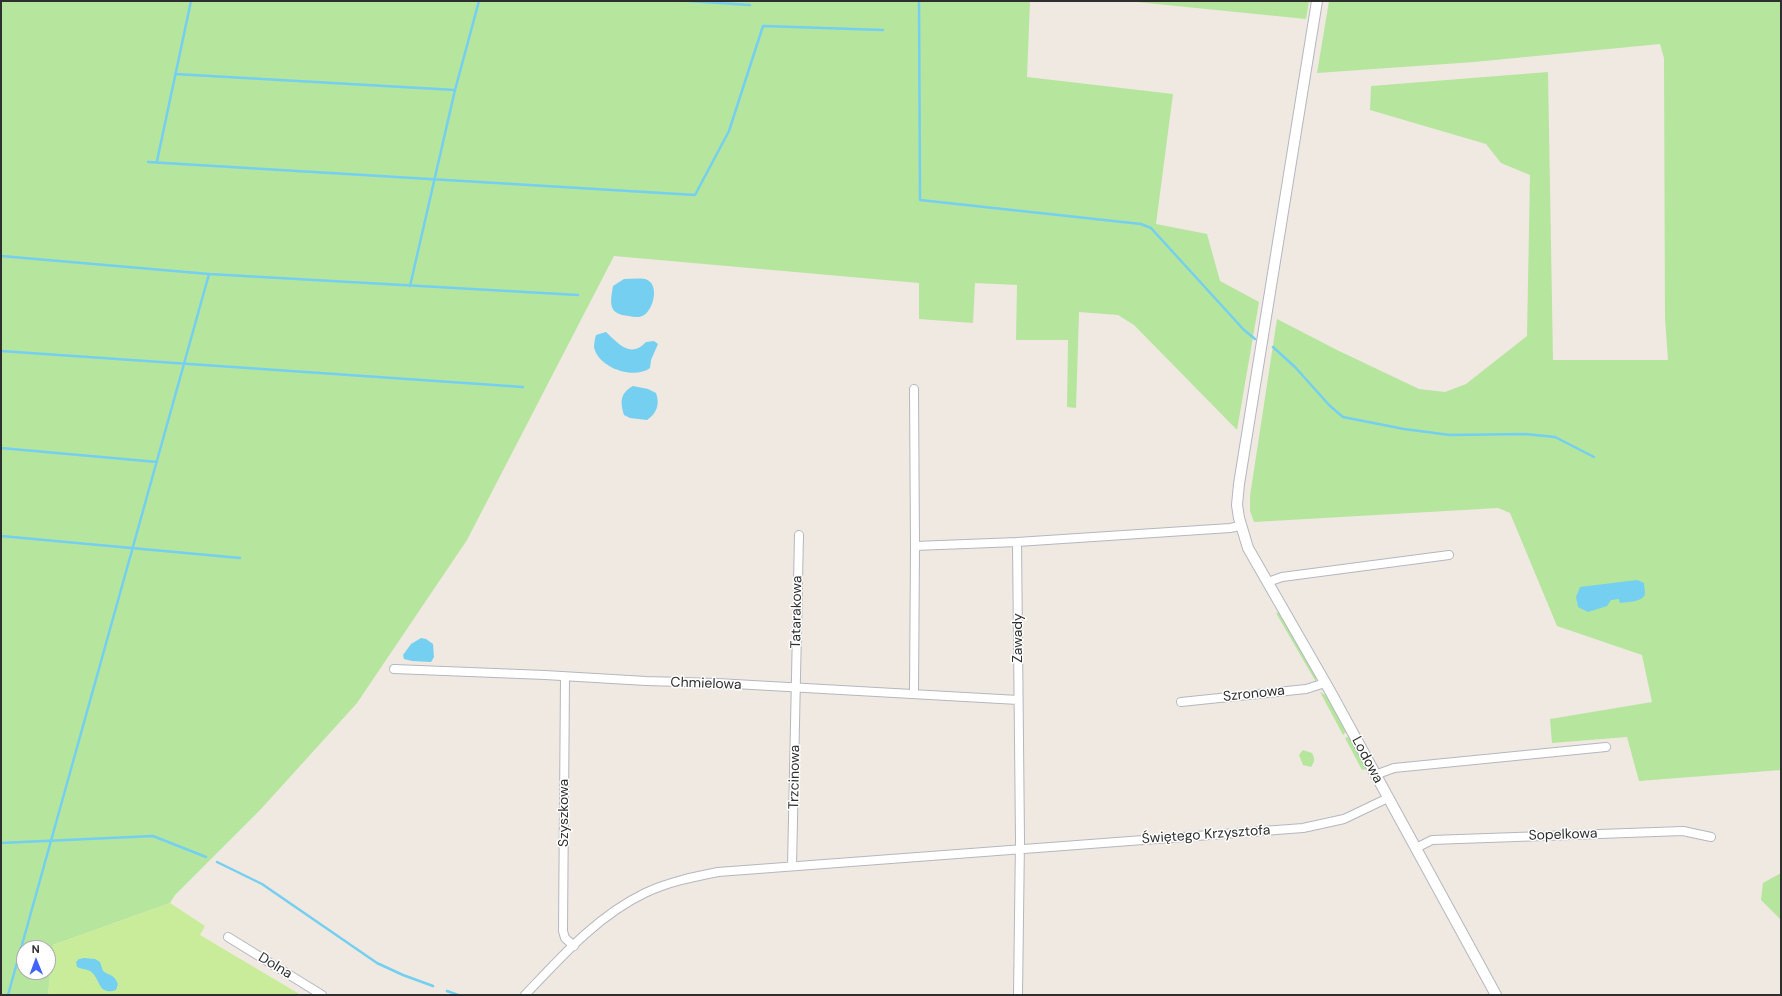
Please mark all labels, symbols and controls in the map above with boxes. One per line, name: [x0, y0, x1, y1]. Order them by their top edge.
street label: Tatarakowa: [788, 575, 806, 649]
street label: Zawady: [1010, 613, 1026, 663]
street label: Chmielowa: [670, 674, 742, 694]
street label: Szronowa: [1222, 682, 1286, 706]
street label: Lodowa: [1348, 734, 1386, 786]
street label: Trzcinowa: [786, 745, 804, 809]
street label: Szyszkowa: [556, 779, 572, 847]
street label: Świętego Krzysztofa: [1141, 822, 1271, 848]
street label: Sopelkowa: [1528, 825, 1598, 845]
north arrow: [16, 940, 56, 980]
text: N: [32, 942, 40, 956]
street label: Dolna: [255, 949, 295, 983]

